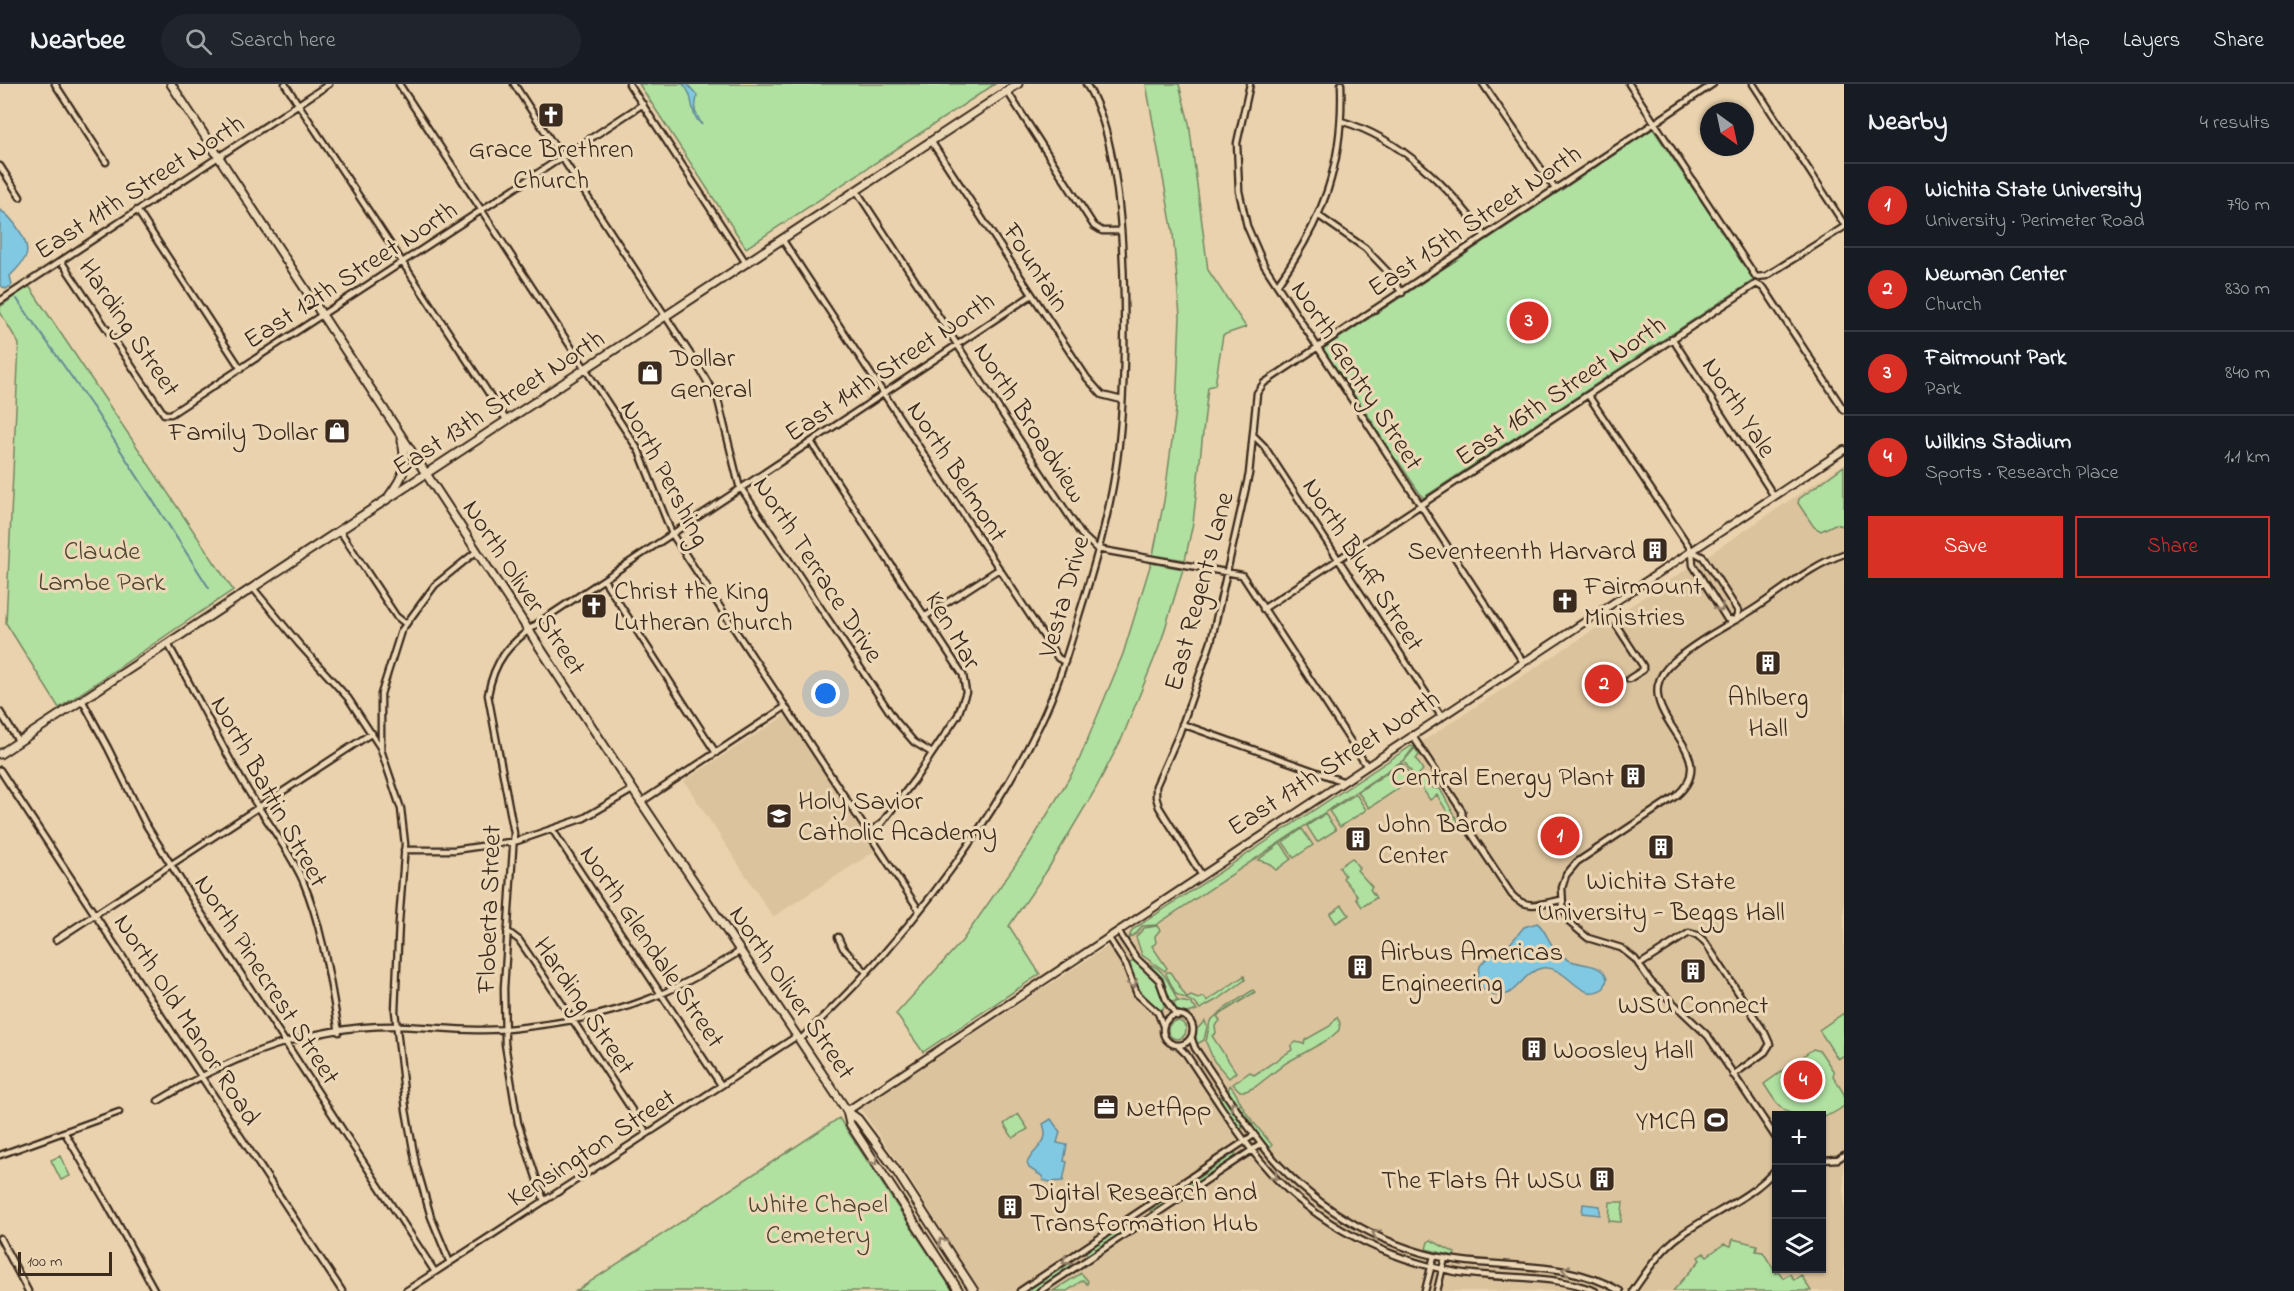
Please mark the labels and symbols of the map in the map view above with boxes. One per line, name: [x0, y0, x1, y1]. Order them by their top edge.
church icon: Grace Brethren Church: [536, 100, 566, 130]
north arrow: [1700, 102, 1754, 156]
street label: East 11th Street North: [28, 105, 253, 271]
place label: Grace Brethren Church: [468, 131, 634, 201]
street label: East 15th Street North: [1361, 136, 1590, 308]
street label: East 12th Street North: [237, 192, 466, 360]
street label: Fountain: [991, 215, 1078, 321]
street label: Harding Street: [67, 252, 189, 405]
street label: North Gentry Street: [1280, 274, 1432, 479]
street label: East 14th Street North: [777, 283, 1003, 453]
pin: 3: [1510, 298, 1549, 344]
street label: East 16th Street North: [1448, 307, 1675, 477]
street label: East 13th Street North: [385, 321, 613, 488]
street label: North Broadview: [962, 335, 1096, 511]
place label: Dollar General: [669, 340, 752, 410]
street label: North Yale: [1691, 350, 1785, 467]
shop icon: Dollar General: [635, 358, 665, 388]
street label: North Pershing: [609, 394, 719, 554]
street label: North Belmont: [896, 394, 1016, 551]
place label: Family Dollar: [168, 414, 319, 453]
shop icon: Family Dollar: [322, 416, 352, 446]
street label: North Terrace Drive: [742, 469, 892, 672]
street label: North Bluff Street: [1291, 471, 1433, 660]
street label: East Regents Lane: [1155, 487, 1246, 696]
street label: North Oliver Street: [451, 493, 595, 684]
street label: Vesta Drive: [1029, 530, 1102, 663]
park label: Claude Lambe Park: [38, 533, 166, 603]
place label: Seventeenth Harvard: [1408, 533, 1636, 572]
building icon: Seventeenth Harvard: [1640, 535, 1670, 565]
place label: Fairmount Ministries: [1583, 568, 1702, 638]
place label: Christ the King Lutheran Church: [614, 573, 793, 643]
street label: Ken Mar: [914, 585, 990, 678]
church icon: Fairmount Ministries: [1550, 586, 1580, 616]
church icon: Christ the King Lutheran Church: [579, 591, 609, 621]
one-way arrow: [1713, 601, 1724, 612]
building icon: Ahlberg Hall: [1753, 648, 1783, 678]
pin: 2: [1584, 662, 1624, 706]
your location: [811, 679, 840, 708]
place label: Ahlberg Hall: [1728, 679, 1808, 749]
street label: East 17th Street North: [1221, 681, 1448, 847]
street label: North Battin Street: [199, 690, 337, 895]
place label: Central Energy Plant: [1391, 759, 1614, 798]
building icon: Central Energy Plant: [1618, 761, 1648, 791]
place label: Holy Savior Catholic Academy: [798, 783, 997, 853]
school or university icon: Holy Savior Catholic Academy: [764, 801, 794, 831]
place label: John Bardo Center: [1378, 806, 1508, 876]
pin: 1: [1540, 814, 1580, 858]
street label: Floberta Street: [468, 824, 513, 995]
building icon: John Bardo Center: [1343, 824, 1373, 854]
building icon: Wichita State University - Beggs Hall: [1646, 832, 1676, 862]
street label: North Glendale Street: [568, 838, 733, 1057]
place label: Wichita State University - Beggs Hall: [1537, 863, 1785, 933]
street label: North Pinecrest Street: [183, 868, 349, 1093]
street label: North Oliver Street: [718, 898, 864, 1088]
street label: North Old Manor Road: [103, 907, 269, 1134]
street label: Harding Street: [522, 930, 644, 1083]
place label: Airbus Americas Engineering: [1380, 934, 1563, 1004]
building icon: Airbus Americas Engineering: [1345, 952, 1375, 982]
building icon: WSU Connect: [1678, 956, 1708, 986]
one-way arrow: [1126, 978, 1138, 989]
place label: WSU Connect: [1618, 987, 1768, 1026]
place label: Woosley Hall: [1553, 1032, 1693, 1071]
building icon: Woosley Hall: [1519, 1034, 1549, 1064]
pin: 4: [1784, 1058, 1822, 1102]
street label: Kensington Street: [500, 1080, 684, 1218]
place label: NetApp: [1126, 1090, 1211, 1129]
office icon: NetApp: [1091, 1092, 1121, 1122]
one-way arrow: [1229, 1101, 1241, 1111]
place label: YMCA: [1636, 1103, 1696, 1142]
sports icon: YMCA: [1701, 1105, 1731, 1135]
one-way arrow: [867, 1155, 878, 1166]
place label: The Flats At WSU: [1381, 1162, 1582, 1201]
building icon: The Flats At WSU: [1587, 1164, 1617, 1194]
one-way arrow: [1267, 1170, 1278, 1180]
place label: Digital Research and Transformation Hub: [1029, 1174, 1258, 1244]
park label: White Chapel Cemetery: [748, 1186, 888, 1256]
building icon: Digital Research and Transformation Hub: [995, 1192, 1025, 1222]
one-way arrow: [1371, 1230, 1382, 1242]
one-way arrow: [938, 1238, 949, 1249]
scale bar: [18, 1249, 112, 1276]
one-way arrow: [1062, 1253, 1072, 1265]
one-way arrow: [1561, 1264, 1571, 1277]

